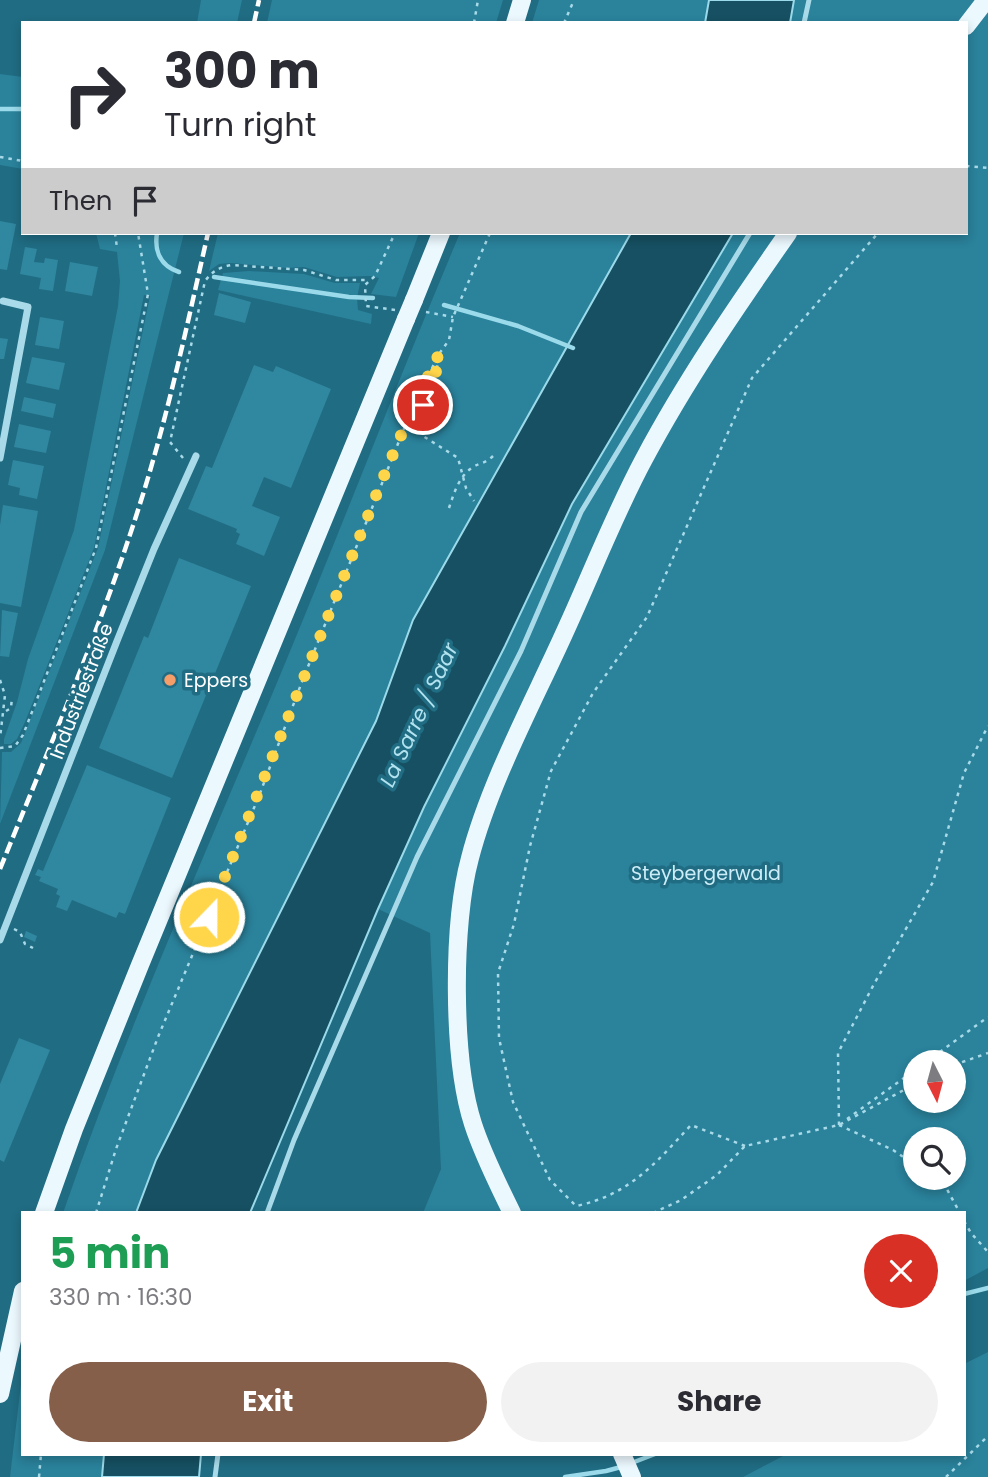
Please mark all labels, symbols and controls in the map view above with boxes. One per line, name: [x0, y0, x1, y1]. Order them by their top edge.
text: 300 m: [164, 37, 320, 105]
icon: right: [49, 49, 140, 140]
text: Turn right: [164, 102, 316, 147]
icon: arrive: [126, 182, 164, 220]
text: Then: [49, 183, 112, 219]
pin: [393, 375, 453, 435]
icon: arrive: [404, 386, 442, 424]
street label: Industriestraße: [43, 619, 120, 763]
water label: La Sarre / Saar: [373, 637, 465, 791]
place label: Eppers: [184, 667, 248, 694]
marker: Eppers: [162, 672, 178, 688]
park label: Steybergerwald: [631, 860, 781, 887]
position arrow: [172, 880, 246, 954]
north arrow: [903, 1050, 966, 1113]
map controls: [903, 1050, 966, 1190]
button: search: [903, 1127, 966, 1190]
text: 5 min: [49, 1224, 170, 1283]
button: close: [864, 1234, 938, 1308]
text: 330 m · 16:30: [49, 1281, 192, 1313]
button: Exit: [49, 1362, 487, 1442]
button: Share: [501, 1362, 938, 1442]

